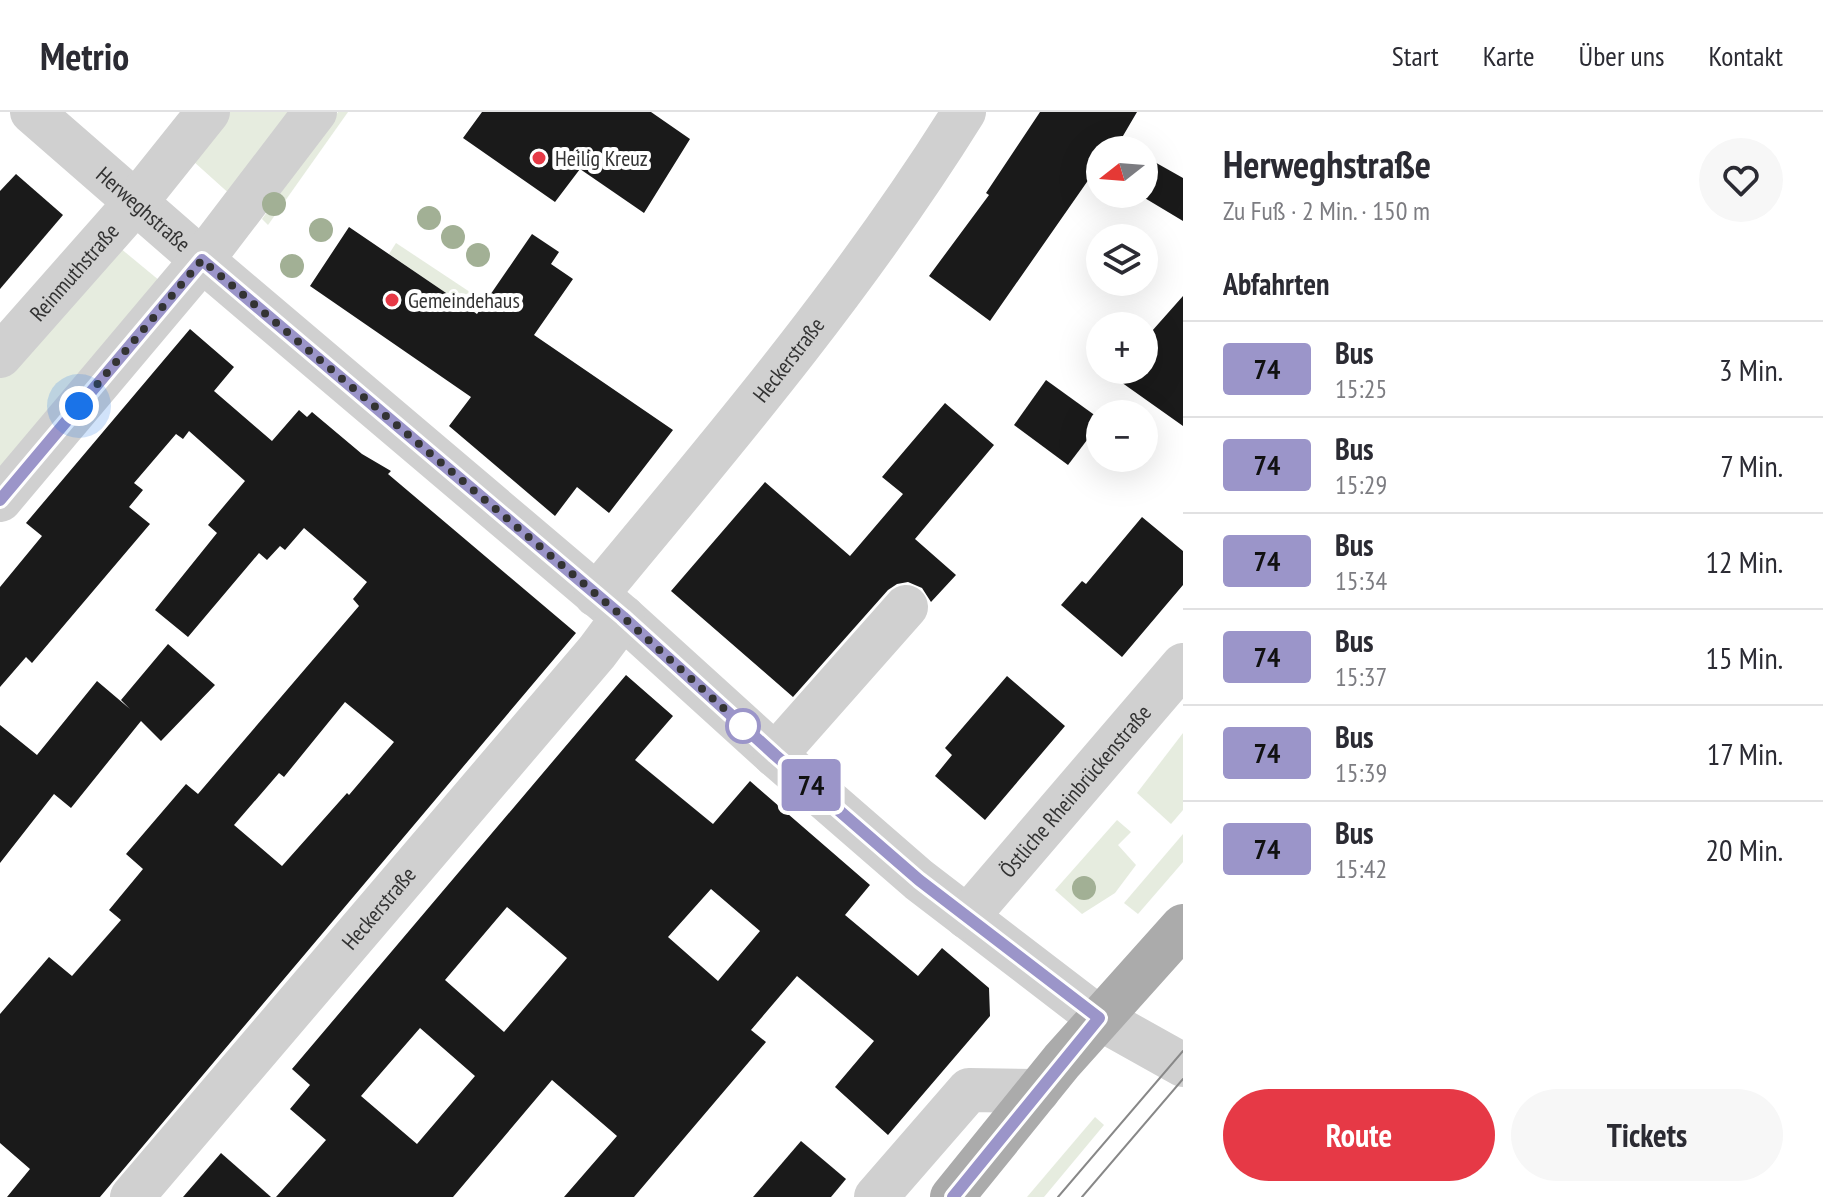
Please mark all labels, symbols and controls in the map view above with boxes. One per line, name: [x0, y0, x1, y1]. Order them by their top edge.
text: Metrio: [40, 31, 129, 80]
text: Start: [1392, 37, 1439, 74]
text: Karte: [1483, 37, 1535, 74]
text: Über uns: [1579, 37, 1664, 74]
text: Kontakt: [1708, 37, 1783, 74]
north arrow: [1086, 136, 1158, 208]
map controls: [1086, 136, 1158, 472]
button: heart: [1699, 138, 1783, 222]
text: Herweghstraße: [1223, 139, 1431, 188]
place label: Heilig Kreuz: [555, 144, 648, 172]
marker: Heilig Kreuz: [530, 149, 548, 167]
street label: Herweghstraße: [91, 161, 197, 258]
text: Zu Fuß · 2 Min. · 150 m: [1223, 194, 1430, 227]
street label: Reinmuthstraße: [24, 217, 125, 327]
button: layers: [1086, 224, 1158, 296]
text: Abfahrten: [1223, 264, 1329, 303]
place label: Gemeindehaus: [408, 286, 520, 314]
marker: Gemeindehaus: [383, 291, 401, 309]
street label: Heckerstraße: [746, 312, 830, 408]
button: +: [1086, 312, 1158, 384]
text: Bus: [1335, 333, 1374, 372]
text: 74: [1254, 350, 1280, 387]
text: 3 Min.: [1719, 350, 1783, 389]
text: 15:25: [1335, 372, 1387, 405]
your location: [59, 386, 99, 426]
button: −: [1086, 400, 1158, 472]
text: Bus: [1335, 429, 1374, 468]
text: 74: [1254, 446, 1280, 483]
text: 7 Min.: [1720, 446, 1783, 485]
text: 15:29: [1335, 468, 1387, 501]
text: Bus: [1335, 525, 1374, 564]
text: 74: [1254, 542, 1280, 579]
text: 12 Min.: [1706, 542, 1783, 581]
text: 15:34: [1335, 564, 1387, 597]
text: Bus: [1335, 621, 1374, 660]
text: 74: [1254, 638, 1280, 675]
text: 15 Min.: [1706, 638, 1783, 677]
text: 15:37: [1335, 660, 1387, 693]
street label: Östliche Rheinbrückenstraße: [993, 699, 1157, 883]
unlabelled marker: [726, 709, 760, 743]
text: Bus: [1335, 717, 1374, 756]
text: 74: [1254, 734, 1280, 771]
text: 17 Min.: [1707, 734, 1783, 773]
text: 15:39: [1335, 756, 1387, 789]
line badge: 74: [775, 759, 847, 811]
text: 74: [798, 766, 824, 803]
text: Bus: [1335, 813, 1374, 852]
text: 74: [1254, 830, 1280, 867]
text: 20 Min.: [1706, 830, 1783, 869]
text: 15:42: [1335, 852, 1387, 885]
street label: Heckerstraße: [335, 861, 422, 955]
button: Route: [1223, 1089, 1495, 1181]
button: Tickets: [1511, 1089, 1783, 1181]

